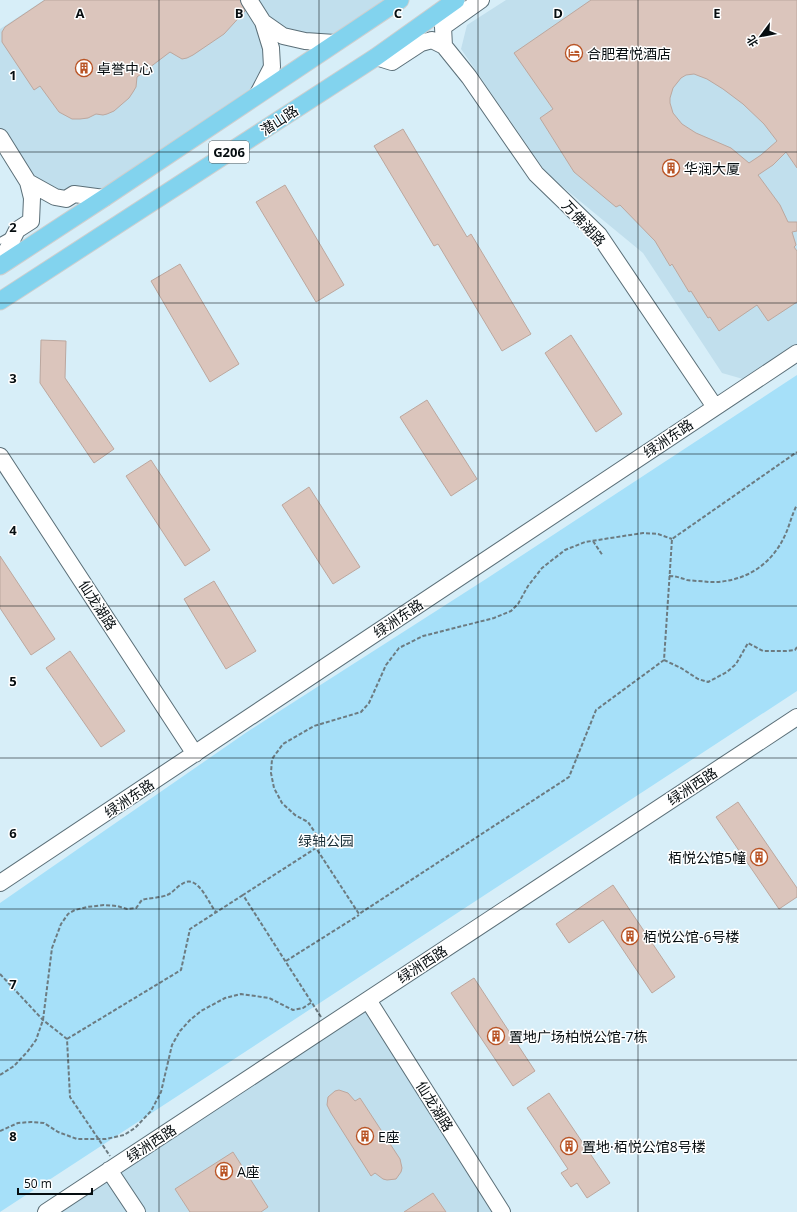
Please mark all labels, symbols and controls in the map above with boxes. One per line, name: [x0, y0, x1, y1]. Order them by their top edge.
text: A: [76, 4, 85, 22]
text: B: [235, 4, 244, 22]
text: C: [394, 4, 402, 22]
text: D: [553, 4, 563, 22]
text: E: [713, 4, 721, 22]
north arrow: [741, 16, 781, 56]
text: 北: [743, 33, 761, 50]
hotel icon: 合肥君悦酒店: [564, 43, 584, 63]
place label: 合肥君悦酒店: [587, 44, 671, 63]
building icon: 卓誉中心: [74, 58, 94, 78]
place label: 卓誉中心: [97, 59, 153, 78]
text: 1: [9, 66, 17, 84]
street label: 潜山路: [256, 101, 302, 139]
road number: G206: [209, 141, 249, 163]
building icon: 华润大厦: [661, 158, 681, 178]
place label: 华润大厦: [684, 159, 740, 178]
street label: 万佛湖路: [558, 196, 610, 250]
text: 2: [9, 218, 17, 236]
text: 3: [9, 369, 17, 387]
street label: 绿洲东路: [639, 414, 697, 462]
text: 4: [9, 521, 17, 539]
street label: 仙龙湖路: [75, 576, 121, 634]
street label: 绿洲东路: [369, 594, 427, 642]
text: 5: [9, 672, 17, 690]
street label: 绿洲西路: [663, 763, 721, 809]
street label: 绿洲东路: [100, 774, 158, 822]
text: 6: [9, 824, 17, 842]
park label: 绿轴公园: [298, 831, 354, 850]
building icon: 栢悦公馆5幢: [749, 847, 769, 867]
place label: 栢悦公馆5幢: [668, 848, 746, 867]
building icon: 栢悦公馆-6号楼: [620, 926, 640, 946]
place label: 栢悦公馆-6号楼: [643, 927, 740, 946]
street label: 绿洲西路: [393, 941, 451, 987]
text: 7: [9, 975, 17, 993]
building icon: 置地广场柏悦公馆-7栋: [486, 1026, 506, 1046]
place label: 置地广场柏悦公馆-7栋: [509, 1027, 648, 1046]
street label: 仙龙湖路: [412, 1077, 458, 1135]
street label: 绿洲西路: [122, 1120, 180, 1166]
building icon: E座: [355, 1126, 375, 1146]
text: 8: [9, 1127, 17, 1145]
place label: E座: [378, 1127, 400, 1146]
building icon: 置地·栢悦公馆8号楼: [559, 1136, 579, 1156]
place label: 置地·栢悦公馆8号楼: [582, 1137, 706, 1156]
building icon: A座: [214, 1161, 234, 1181]
place label: A座: [237, 1162, 260, 1181]
scale bar: [18, 1170, 92, 1196]
text: 50 m: [24, 1175, 52, 1192]

